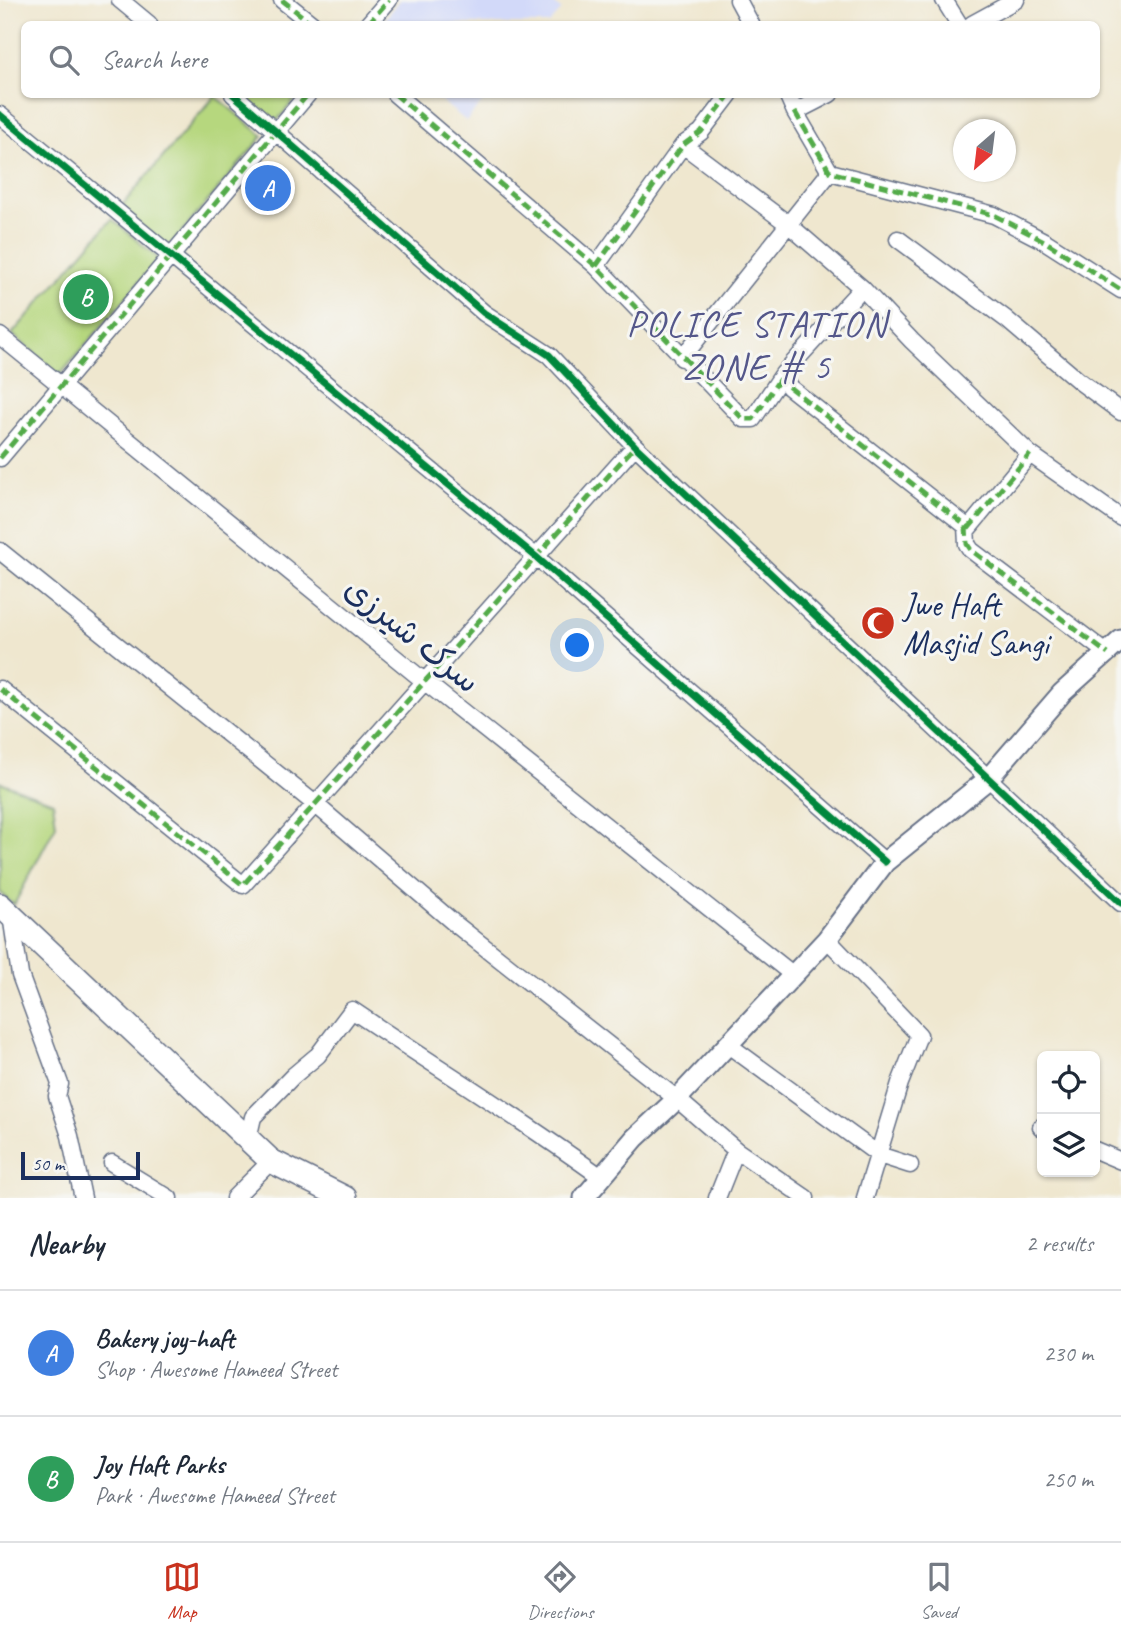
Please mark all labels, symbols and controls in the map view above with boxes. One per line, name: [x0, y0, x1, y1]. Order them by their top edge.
search box: [21, 21, 1100, 98]
icon: search: [45, 41, 83, 79]
text: Search here: [101, 43, 207, 76]
north arrow: [953, 119, 1016, 182]
pin: A: [245, 162, 291, 214]
pin: B: [63, 271, 109, 323]
district label: POLICE STATION ZONE # 5: [626, 300, 891, 390]
street label: سرک شیرزی: [336, 567, 489, 702]
place label: Jwe Haft Masjid Sangi: [901, 584, 1052, 664]
mosque icon: Jwe Haft Masjid Sangi: [859, 604, 897, 642]
your location: [560, 628, 594, 662]
map controls: [1037, 1051, 1100, 1177]
button: locate: [1037, 1051, 1100, 1114]
button: layers: [1037, 1114, 1100, 1177]
scale bar: [21, 1149, 140, 1181]
text: 50 m: [32, 1152, 64, 1176]
text: Nearby: [28, 1225, 104, 1263]
text: 2 results: [1026, 1229, 1093, 1258]
text: Bakery joy-haft: [95, 1322, 234, 1355]
text: A: [45, 1339, 57, 1368]
text: 230 m: [1044, 1339, 1093, 1368]
text: Shop · Awesome Hameed Street: [95, 1355, 337, 1384]
text: Joy Haft Parks: [95, 1448, 225, 1481]
text: B: [45, 1465, 57, 1494]
text: 250 m: [1044, 1465, 1093, 1494]
text: Park · Awesome Hameed Street: [95, 1481, 335, 1510]
tab: Map: [163, 1558, 201, 1624]
tab: Directions: [527, 1558, 594, 1624]
tab: Saved: [920, 1558, 958, 1624]

